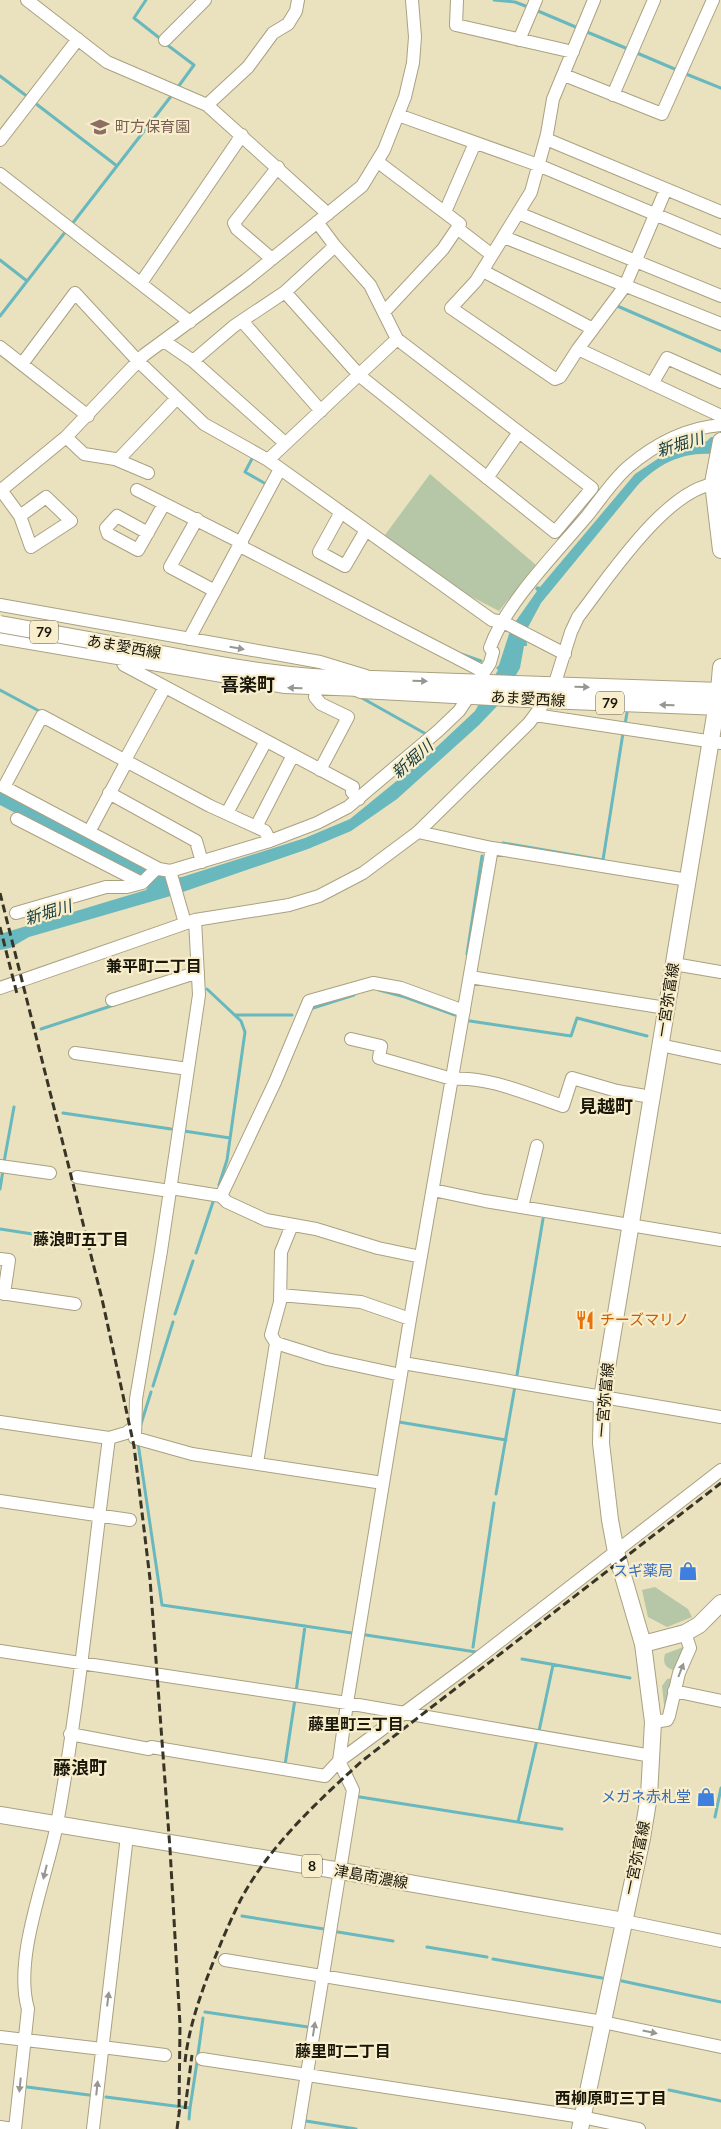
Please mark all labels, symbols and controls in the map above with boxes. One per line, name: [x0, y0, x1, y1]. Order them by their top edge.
school or university icon: 町方保育園: [89, 116, 111, 138]
place label: 町方保育園: [115, 117, 190, 135]
water label: 新堀川: [654, 427, 707, 460]
road number: 79: [30, 620, 58, 644]
street label: あま愛西線: [86, 631, 163, 661]
one-way arrow: [229, 644, 245, 652]
district label: 喜楽町: [221, 673, 275, 695]
one-way arrow: [412, 677, 428, 685]
one-way arrow: [286, 683, 302, 691]
one-way arrow: [574, 683, 590, 691]
street label: あま愛西線: [490, 687, 566, 709]
road number: 79: [596, 691, 624, 714]
one-way arrow: [658, 701, 674, 709]
water label: 新堀川: [387, 734, 438, 782]
water label: 新堀川: [22, 895, 75, 928]
district label: 兼平町二丁目: [106, 956, 202, 975]
street label: 一宮弥富線: [652, 961, 682, 1038]
district label: 見越町: [579, 1095, 633, 1117]
district label: 藤浪町五丁目: [33, 1229, 129, 1248]
restaurant icon: チーズマリノ: [574, 1309, 596, 1331]
place label: チーズマリノ: [600, 1310, 689, 1328]
street label: 一宮弥富線: [592, 1362, 616, 1438]
shop icon: スギ薬局: [677, 1560, 699, 1582]
place label: スギ薬局: [613, 1561, 673, 1579]
one-way arrow: [677, 1662, 685, 1677]
district label: 藤里町三丁目: [308, 1714, 404, 1733]
district label: 藤浪町: [53, 1756, 107, 1778]
shop icon: メガネ赤札堂: [695, 1786, 717, 1808]
place label: メガネ赤札堂: [601, 1787, 691, 1805]
street label: 一宮弥富線: [619, 1819, 653, 1896]
road number: 8: [302, 1854, 322, 1878]
street label: 津島南濃線: [333, 1861, 410, 1891]
one-way arrow: [41, 1865, 49, 1880]
one-way arrow: [104, 1990, 112, 2006]
one-way arrow: [311, 2021, 319, 2037]
one-way arrow: [643, 2028, 658, 2036]
district label: 藤里町二丁目: [295, 2041, 391, 2060]
one-way arrow: [16, 2077, 24, 2093]
one-way arrow: [93, 2080, 101, 2096]
district label: 西柳原町三丁目: [555, 2088, 667, 2107]

